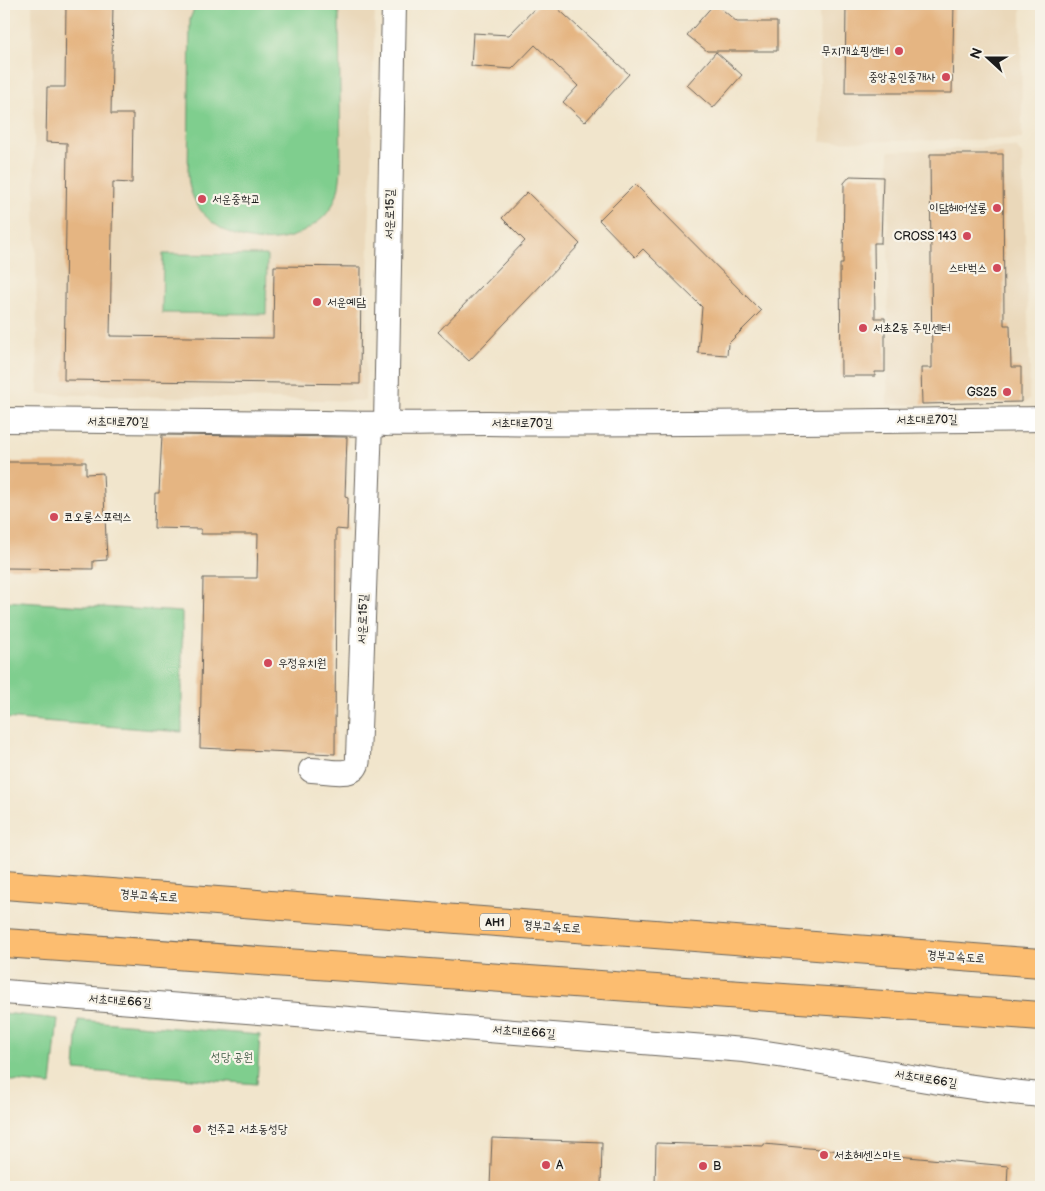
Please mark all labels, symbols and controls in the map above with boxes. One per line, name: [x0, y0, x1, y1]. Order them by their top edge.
north arrow: [962, 32, 1012, 82]
place label: 무지개쇼핑센터: [821, 44, 889, 59]
marker: 무지개쇼핑센터: [893, 45, 905, 57]
text: N: [967, 46, 986, 61]
place label: 중앙공인중개사: [868, 70, 936, 85]
marker: 중앙공인중개사: [940, 71, 952, 83]
street label: 서운로15길: [382, 188, 398, 239]
place label: 서운중학교: [212, 192, 260, 207]
marker: 서운중학교: [196, 193, 208, 205]
place label: 이담헤어살롱: [929, 201, 987, 216]
marker: 이담헤어살롱: [991, 202, 1003, 214]
place label: CROSS 143: [894, 229, 957, 244]
marker: CROSS 143: [961, 230, 973, 242]
place label: 스타벅스: [948, 261, 987, 276]
marker: 스타벅스: [991, 262, 1003, 274]
place label: 서운예담: [327, 295, 366, 310]
marker: 서운예담: [311, 296, 323, 308]
place label: 서초2동 주민센터: [873, 321, 951, 336]
marker: 서초2동 주민센터: [857, 322, 869, 334]
place label: GS25: [967, 385, 997, 400]
marker: GS25: [1001, 386, 1013, 398]
street label: 서초대로70길: [896, 412, 958, 428]
street label: 서초대로70길: [87, 414, 149, 430]
street label: 서초대로70길: [491, 416, 553, 431]
place label: 코오롱스포렉스: [64, 510, 132, 525]
marker: 코오롱스포렉스: [48, 511, 60, 523]
street label: 서운로15길: [355, 593, 371, 644]
place label: 우정유치원: [278, 656, 326, 671]
marker: 우정유치원: [262, 657, 274, 669]
street label: 경부고속도로: [120, 886, 178, 906]
road number: AH1: [480, 914, 510, 930]
street label: 경부고속도로: [523, 917, 581, 937]
street label: 경부고속도로: [927, 947, 985, 967]
street label: 서초대로66길: [88, 991, 152, 1011]
street label: 서초대로66길: [492, 1022, 556, 1042]
park label: 성당 공원: [211, 1050, 253, 1065]
street label: 서초대로66길: [894, 1067, 959, 1091]
place label: 천주교 서초동성당: [207, 1122, 288, 1137]
marker: 천주교 서초동성당: [191, 1123, 203, 1135]
place label: 서초헤센스마트: [834, 1148, 902, 1163]
marker: 서초헤센스마트: [818, 1149, 830, 1161]
place label: A: [556, 1158, 564, 1173]
marker: A: [540, 1159, 552, 1171]
place label: B: [713, 1159, 721, 1174]
marker: B: [697, 1160, 709, 1172]

